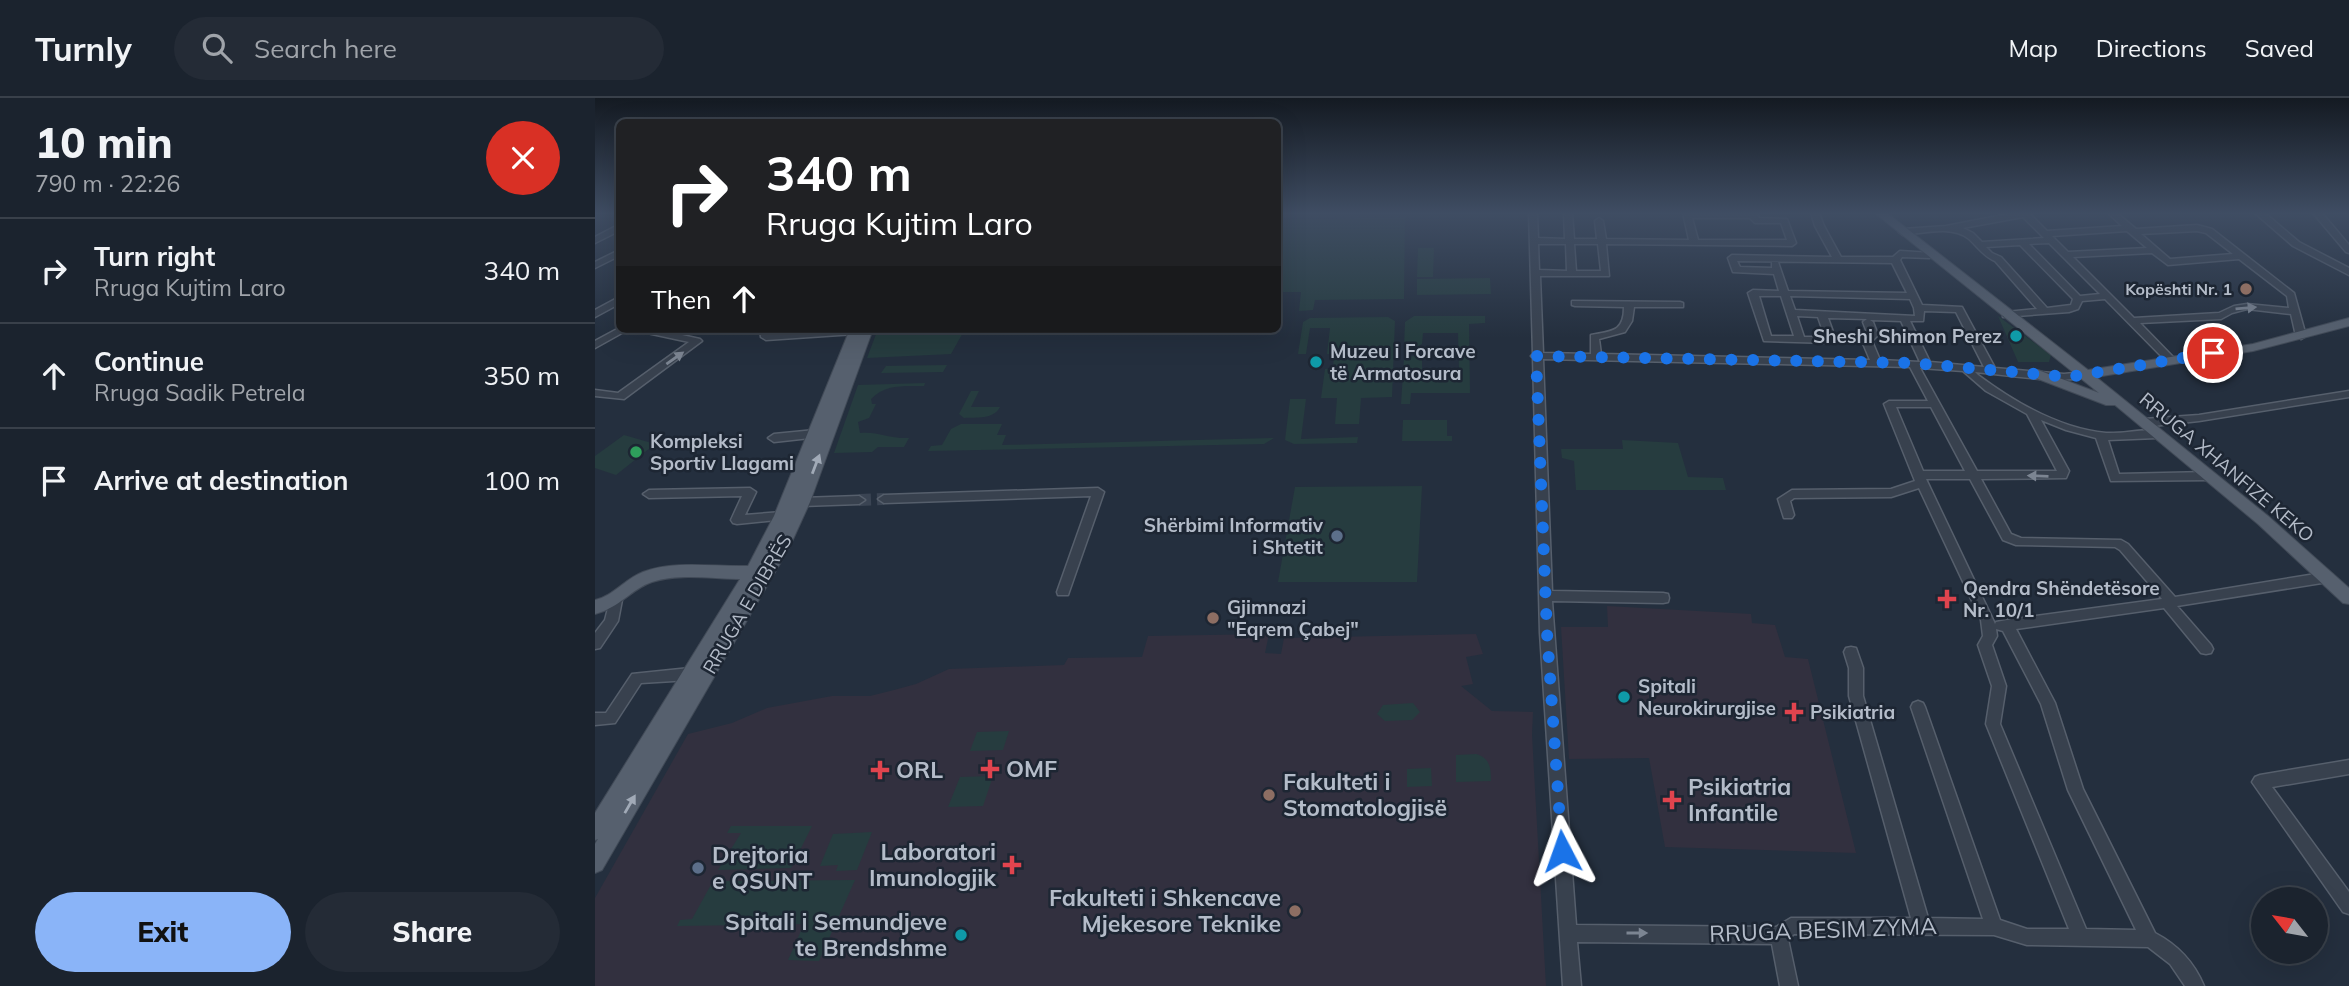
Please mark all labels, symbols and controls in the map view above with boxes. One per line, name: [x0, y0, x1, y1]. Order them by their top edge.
search box: [174, 17, 664, 80]
text: Turnly: [35, 28, 132, 69]
icon: search: [198, 29, 236, 67]
text: Search here: [254, 32, 397, 65]
text: Map: [2008, 33, 2058, 63]
text: Directions: [2096, 33, 2207, 63]
text: Saved: [2245, 33, 2314, 63]
text: 10 min: [35, 116, 173, 169]
button: close: [486, 121, 560, 195]
text: 340 m: [766, 142, 912, 203]
icon: right: [651, 147, 742, 238]
text: 790 m · 22:26: [35, 169, 180, 198]
text: Rruga Kujtim Laro: [766, 203, 1033, 243]
text: Turn right: [94, 240, 215, 273]
icon: right: [35, 252, 73, 290]
text: 340 m: [484, 254, 560, 287]
text: Rruga Kujtim Laro: [94, 273, 286, 302]
place label: Kopështi Nr. 1: [2125, 279, 2232, 299]
icon: ahead: [725, 280, 763, 318]
marker: Kopështi Nr. 1: [2238, 281, 2254, 297]
text: Then: [651, 283, 711, 316]
one-way arrow: [2235, 302, 2257, 313]
pin: [2183, 323, 2243, 383]
place label: Sheshi Shimon Perez: [1813, 324, 2002, 348]
marker: Sheshi Shimon Perez: [2008, 328, 2024, 344]
icon: arrive: [2194, 334, 2232, 372]
place label: Muzeu i Forcave të Armatosura: [1330, 339, 1476, 385]
text: Continue: [94, 345, 204, 378]
one-way arrow: [666, 351, 684, 365]
marker: Muzeu i Forcave të Armatosura: [1308, 354, 1324, 370]
icon: ahead: [35, 357, 73, 395]
text: 350 m: [484, 359, 560, 392]
text: Rruga Sadik Petrela: [94, 378, 305, 407]
street label: RRUGA XHANFIZE KEKO: [2135, 387, 2319, 547]
place label: Kompleksi Sportiv Llagami: [650, 429, 794, 475]
marker: Kompleksi Sportiv Llagami: [628, 444, 644, 460]
one-way arrow: [811, 454, 822, 475]
icon: arrive: [35, 462, 73, 500]
text: Arrive at destination: [94, 464, 349, 497]
text: 100 m: [484, 464, 560, 497]
one-way arrow: [2027, 470, 2049, 481]
place label: Shërbimi Informativ i Shtetit: [1144, 513, 1324, 559]
marker: Shërbimi Informativ i Shtetit: [1329, 528, 1345, 544]
street label: RRUGA E DIBRËS: [697, 530, 797, 678]
place label: Qendra Shëndetësore Nr. 10/1: [1963, 576, 2160, 622]
marker: Qendra Shëndetësore Nr. 10/1: [1937, 589, 1957, 609]
place label: Gjimnazi "Eqrem Çabej": [1227, 595, 1359, 641]
marker: Gjimnazi "Eqrem Çabej": [1205, 610, 1221, 626]
place label: Spitali Neurokirurgjise: [1638, 674, 1776, 720]
marker: Spitali Neurokirurgjise: [1616, 689, 1632, 705]
place label: Psikiatria: [1810, 700, 1895, 724]
marker: Psikiatria: [1784, 702, 1804, 722]
place label: OMF: [1006, 754, 1057, 783]
place label: ORL: [896, 755, 943, 784]
marker: OMF: [980, 759, 1000, 779]
marker: ORL: [870, 760, 890, 780]
place label: Fakulteti i Stomatologjisë: [1283, 767, 1447, 822]
place label: Psikiatria Infantile: [1688, 772, 1791, 827]
marker: Fakulteti i Stomatologjisë: [1261, 787, 1277, 803]
marker: Psikiatria Infantile: [1662, 790, 1682, 810]
one-way arrow: [623, 794, 635, 814]
position arrow: [1525, 814, 1599, 888]
place label: Laboratori Imunologjik: [869, 837, 997, 892]
place label: Drejtoria e QSUNT: [712, 840, 812, 895]
marker: Laboratori Imunologjik: [1002, 855, 1022, 875]
marker: Drejtoria e QSUNT: [690, 860, 706, 876]
place label: Fakulteti i Shkencave Mjekesore Teknike: [1049, 883, 1281, 938]
north arrow: [2251, 887, 2327, 964]
map controls: [2251, 887, 2328, 964]
button: Exit: [35, 892, 291, 972]
button: Share: [305, 892, 560, 972]
marker: Fakulteti i Shkencave Mjekesore Teknike: [1287, 903, 1303, 919]
place label: Spitali i Semundjeve te Brendshme: [725, 907, 947, 962]
street label: RRUGA BESIM ZYMA: [1709, 911, 1937, 948]
marker: Spitali i Semundjeve te Brendshme: [953, 927, 969, 943]
one-way arrow: [1626, 927, 1648, 939]

